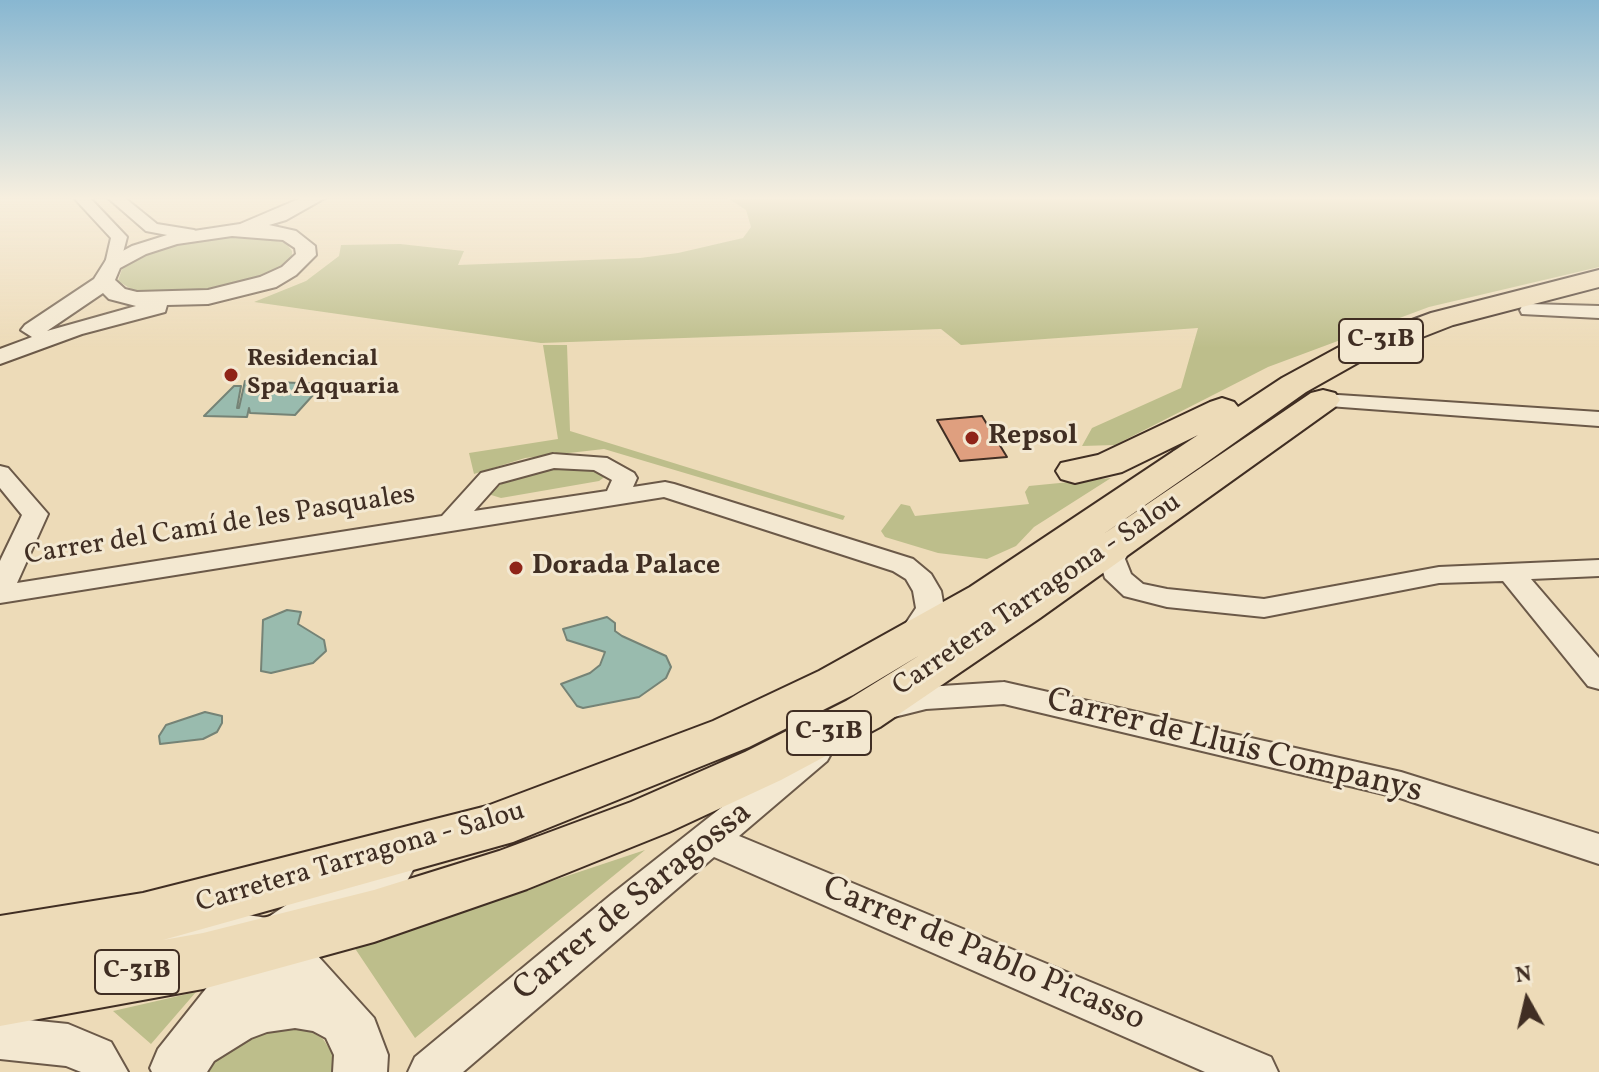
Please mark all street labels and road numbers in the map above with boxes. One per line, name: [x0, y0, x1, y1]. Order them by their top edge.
road number: C-31B: [1339, 319, 1423, 363]
street label: Carrer del Camí de les Pasquales: [22, 480, 418, 574]
street label: Carretera Tarragona - Salou: [888, 487, 1188, 705]
street label: Carrer de Lluís Companys: [1042, 682, 1426, 814]
road number: C-31B: [787, 711, 871, 755]
street label: Carrer de Saragossa: [506, 794, 762, 1012]
street label: Carretera Tarragona - Salou: [193, 796, 529, 922]
street label: Carrer de Pablo Picasso: [816, 870, 1150, 1042]
road number: C-31B: [95, 950, 179, 994]

